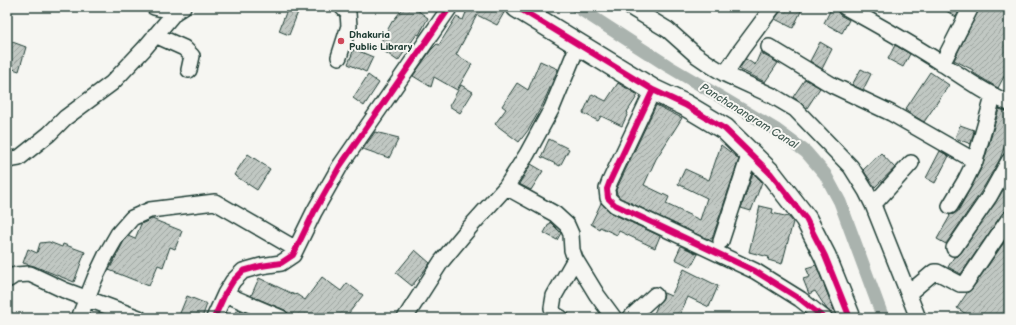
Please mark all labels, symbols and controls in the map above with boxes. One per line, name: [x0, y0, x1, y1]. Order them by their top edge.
place label: Dhakuria Public Library: [349, 29, 413, 53]
marker: Dhakuria Public Library: [336, 36, 346, 46]
water label: Panchanangram Canal: [698, 81, 801, 152]

